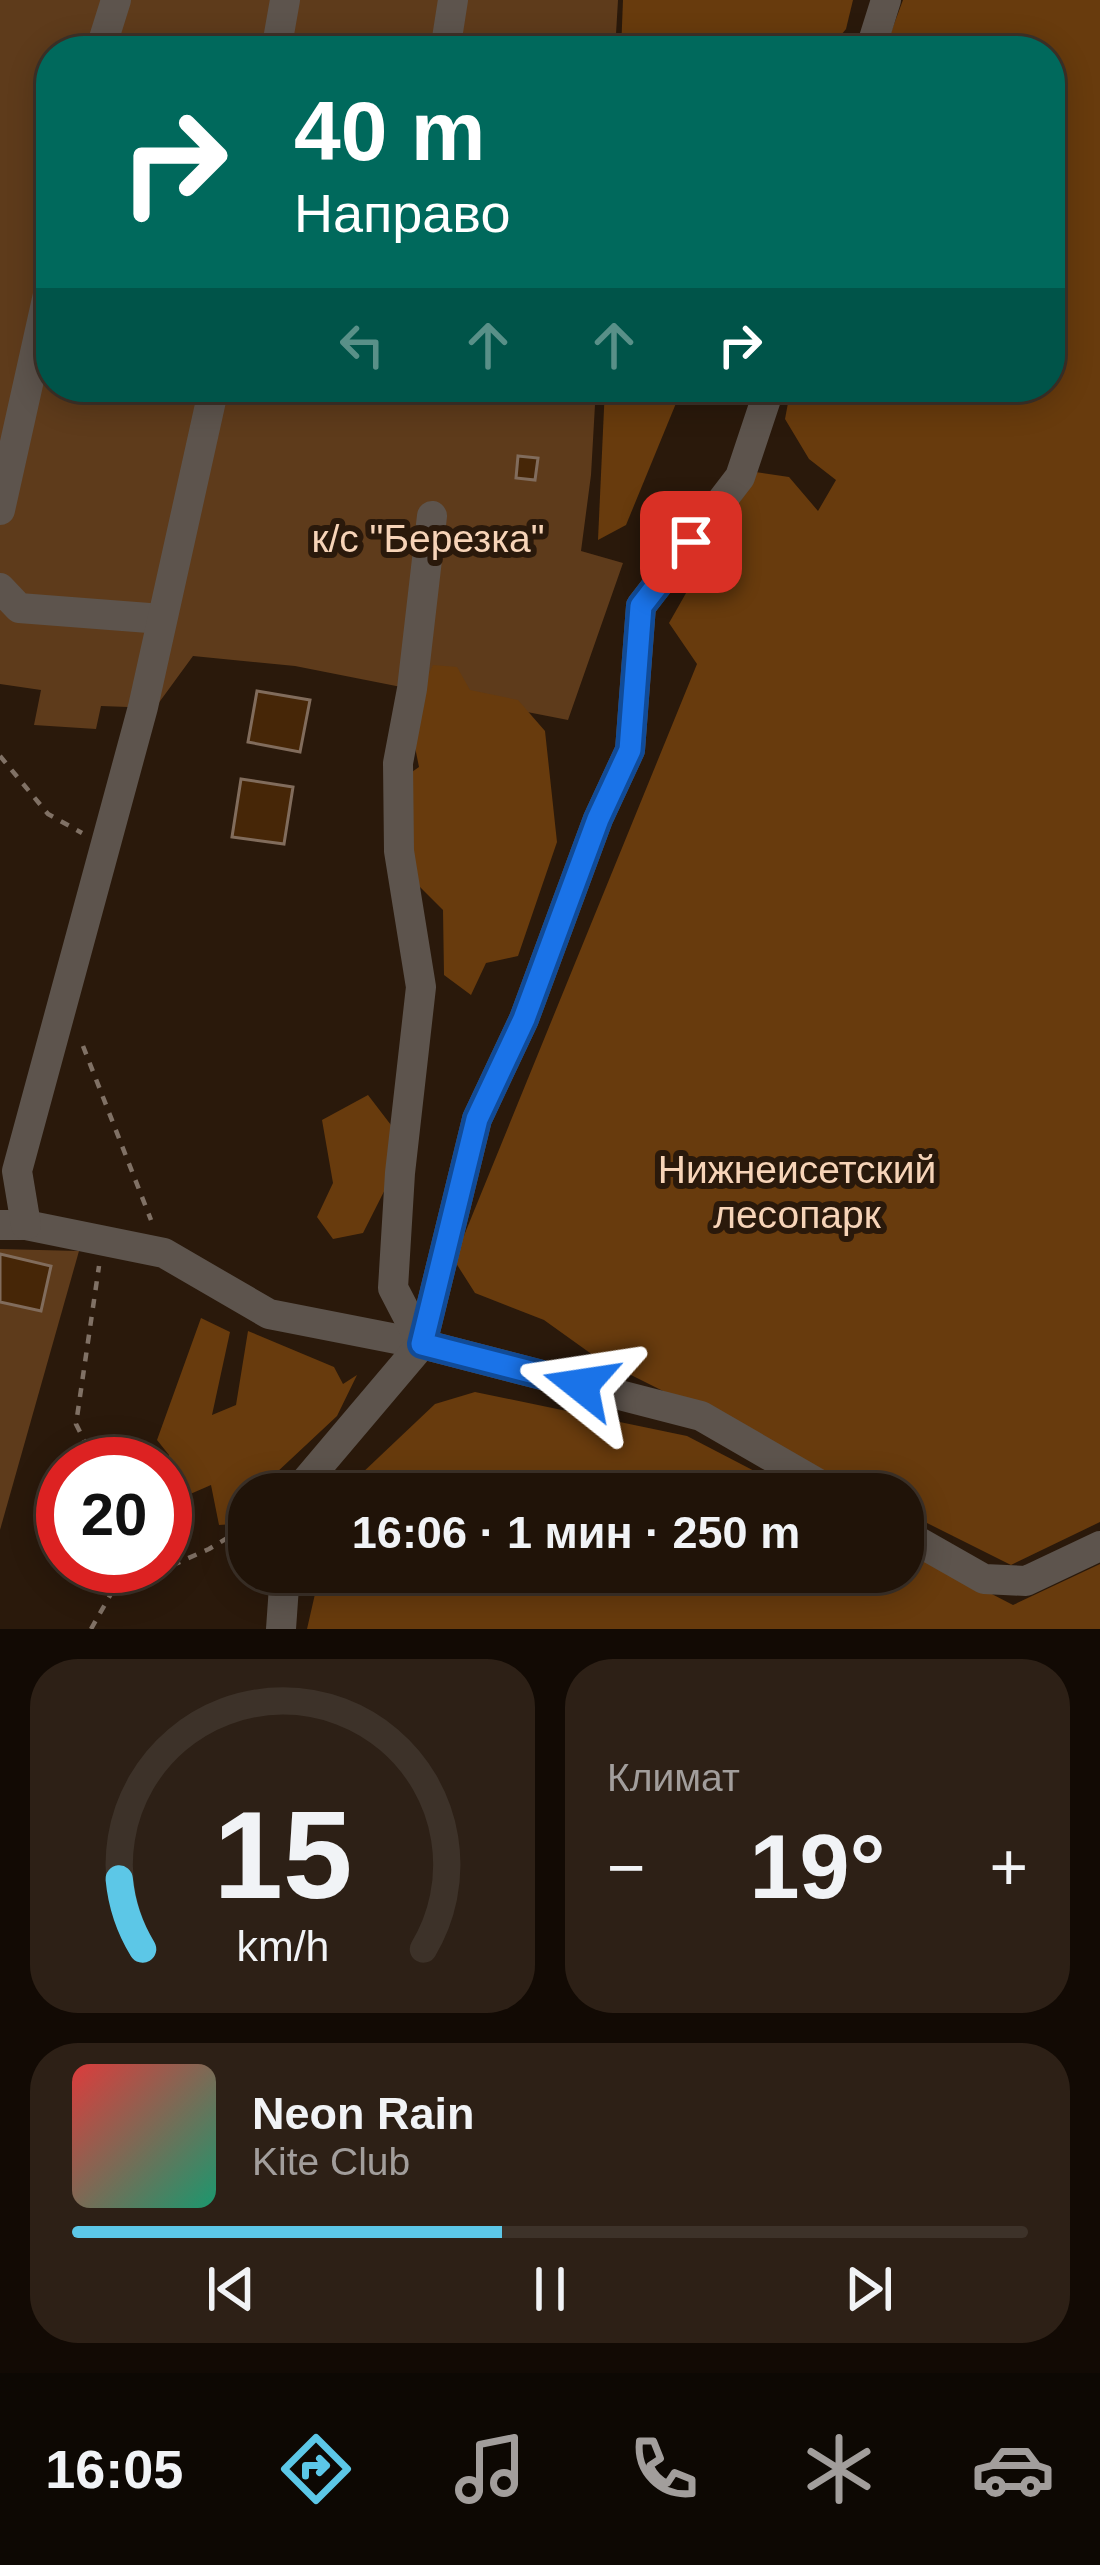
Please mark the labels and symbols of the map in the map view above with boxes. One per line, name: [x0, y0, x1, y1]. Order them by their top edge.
pin: [640, 491, 742, 593]
park label: к/с "Березка": [311, 517, 545, 560]
park label: Нижнеисетский лесопарк: [658, 1148, 936, 1236]
position arrow: [518, 1322, 644, 1448]
speed limit sign: 20: [36, 1437, 192, 1593]

